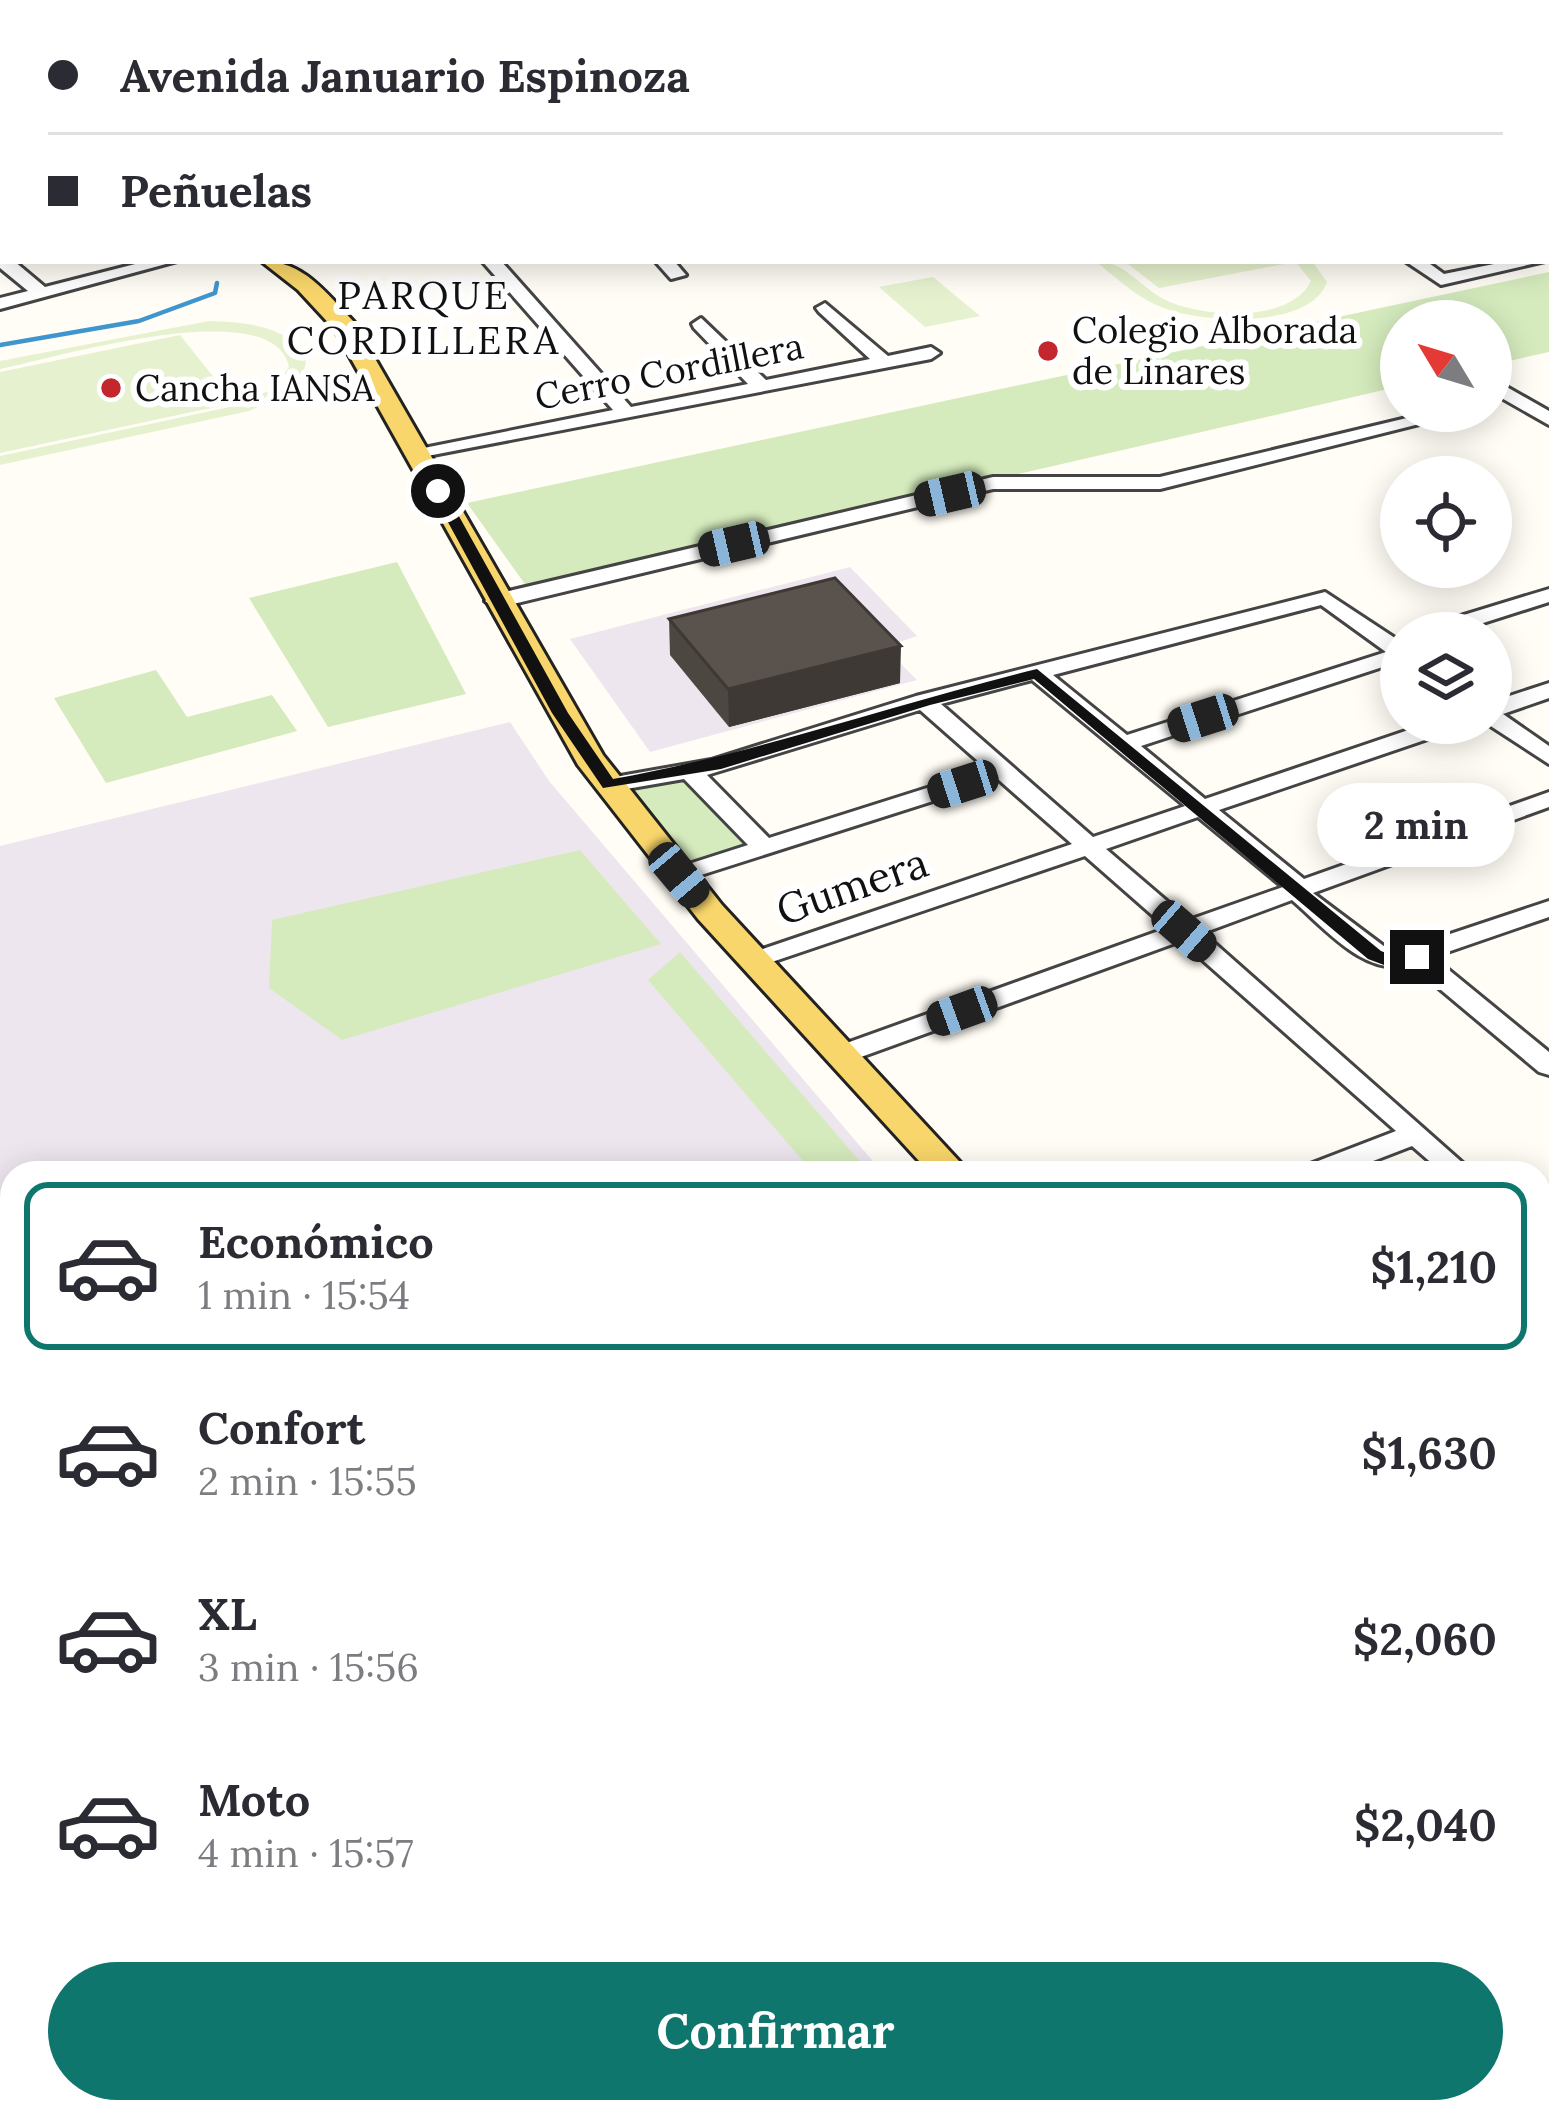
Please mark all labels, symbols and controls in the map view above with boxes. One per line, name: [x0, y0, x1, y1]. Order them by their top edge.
text: Avenida Januario Espinoza: [120, 47, 690, 104]
text: Peñuelas: [120, 162, 312, 219]
district label: PARQUE CORDILLERA: [287, 270, 561, 365]
north arrow: [1380, 300, 1512, 432]
map controls: [1380, 300, 1512, 744]
place label: Colegio Alborada de Linares: [1072, 307, 1357, 394]
street label: Cerro Cordillera: [531, 322, 807, 420]
marker: Colegio Alborada de Linares: [1035, 338, 1061, 364]
place label: Cancha IANSA: [135, 365, 375, 411]
marker: Cancha IANSA: [98, 375, 124, 401]
button: locate: [1380, 456, 1512, 588]
route start: [411, 464, 465, 518]
car: [911, 468, 989, 520]
car: [695, 518, 773, 570]
button: layers: [1380, 612, 1512, 744]
car: [1163, 690, 1243, 746]
car: [923, 756, 1003, 812]
callout: 2 min: [1318, 783, 1516, 867]
text: 2 min: [1364, 800, 1468, 850]
street label: Gumera: [769, 835, 935, 937]
car: [642, 836, 716, 914]
car: [1145, 894, 1223, 968]
route end: [1390, 930, 1444, 984]
car: [922, 982, 1002, 1040]
icon: car: [54, 1212, 162, 1320]
text: Económico: [198, 1213, 434, 1270]
text: $1,210: [1370, 1238, 1497, 1295]
text: 1 min · 15:54: [198, 1270, 410, 1320]
icon: car: [54, 1398, 162, 1506]
text: Confort: [198, 1399, 365, 1456]
text: $1,630: [1361, 1424, 1497, 1481]
text: 2 min · 15:55: [198, 1456, 417, 1506]
icon: car: [54, 1584, 162, 1692]
text: XL: [198, 1585, 257, 1642]
text: $2,060: [1353, 1610, 1497, 1667]
text: 3 min · 15:56: [198, 1642, 419, 1692]
icon: car: [54, 1770, 162, 1878]
text: Moto: [198, 1771, 310, 1828]
text: $2,040: [1354, 1796, 1497, 1853]
text: 4 min · 15:57: [198, 1828, 414, 1878]
button: Confirmar: [48, 1962, 1503, 2100]

